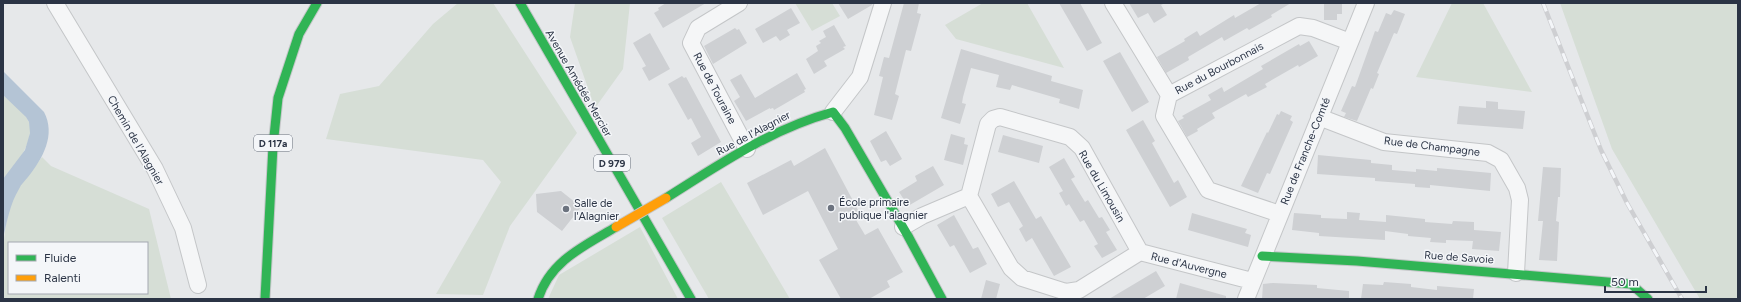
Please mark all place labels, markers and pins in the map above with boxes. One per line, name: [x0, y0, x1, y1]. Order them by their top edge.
place label: École primaire publique l'alagnier: [839, 196, 928, 222]
place label: Salle de l'Alagnier: [574, 197, 619, 223]
marker: École primaire publique l'alagnier: [826, 203, 836, 213]
marker: Salle de l'Alagnier: [561, 204, 571, 214]

